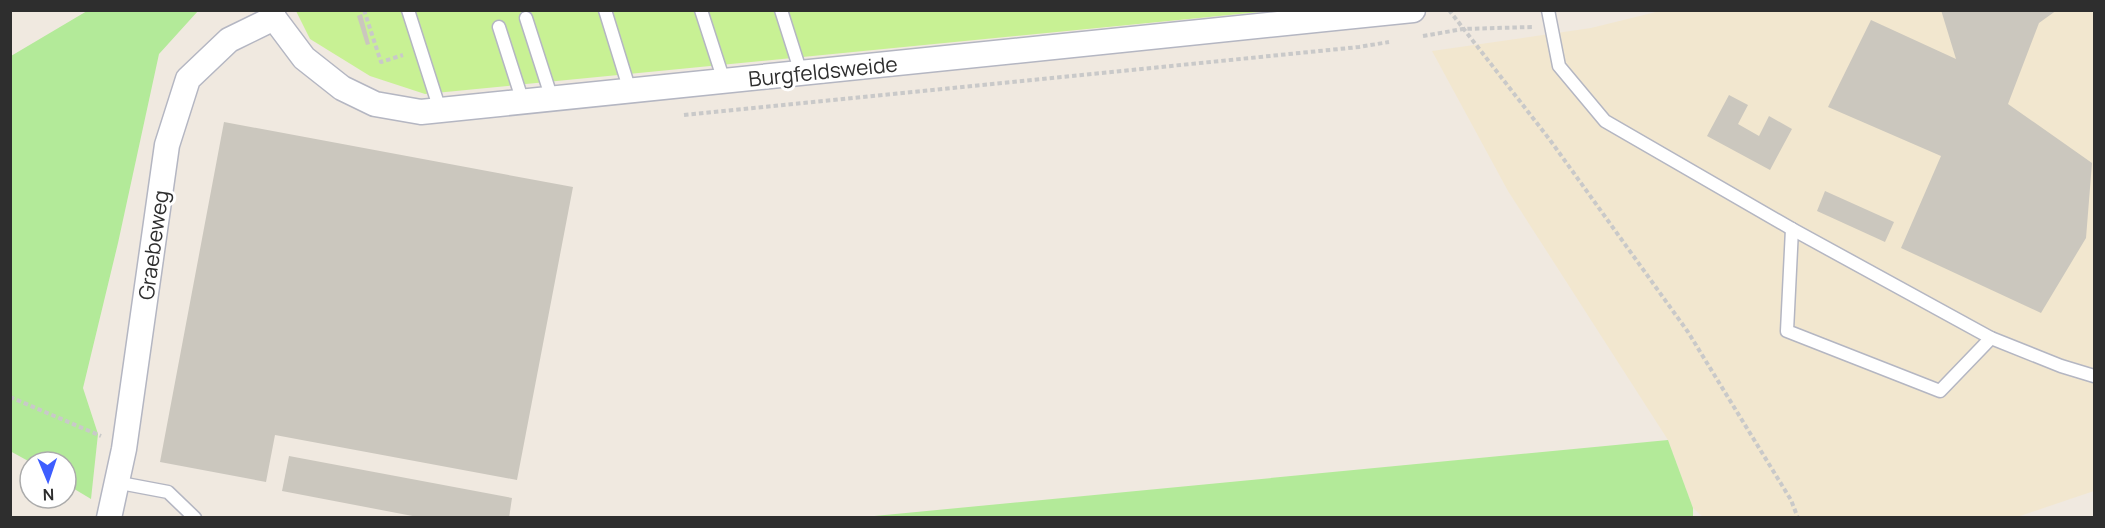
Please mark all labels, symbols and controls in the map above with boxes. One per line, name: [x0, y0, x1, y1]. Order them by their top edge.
street label: Burgfeldsweide: [747, 49, 899, 93]
street label: Graebeweg: [131, 188, 175, 302]
north arrow: [18, 450, 78, 510]
text: N: [42, 484, 55, 506]

